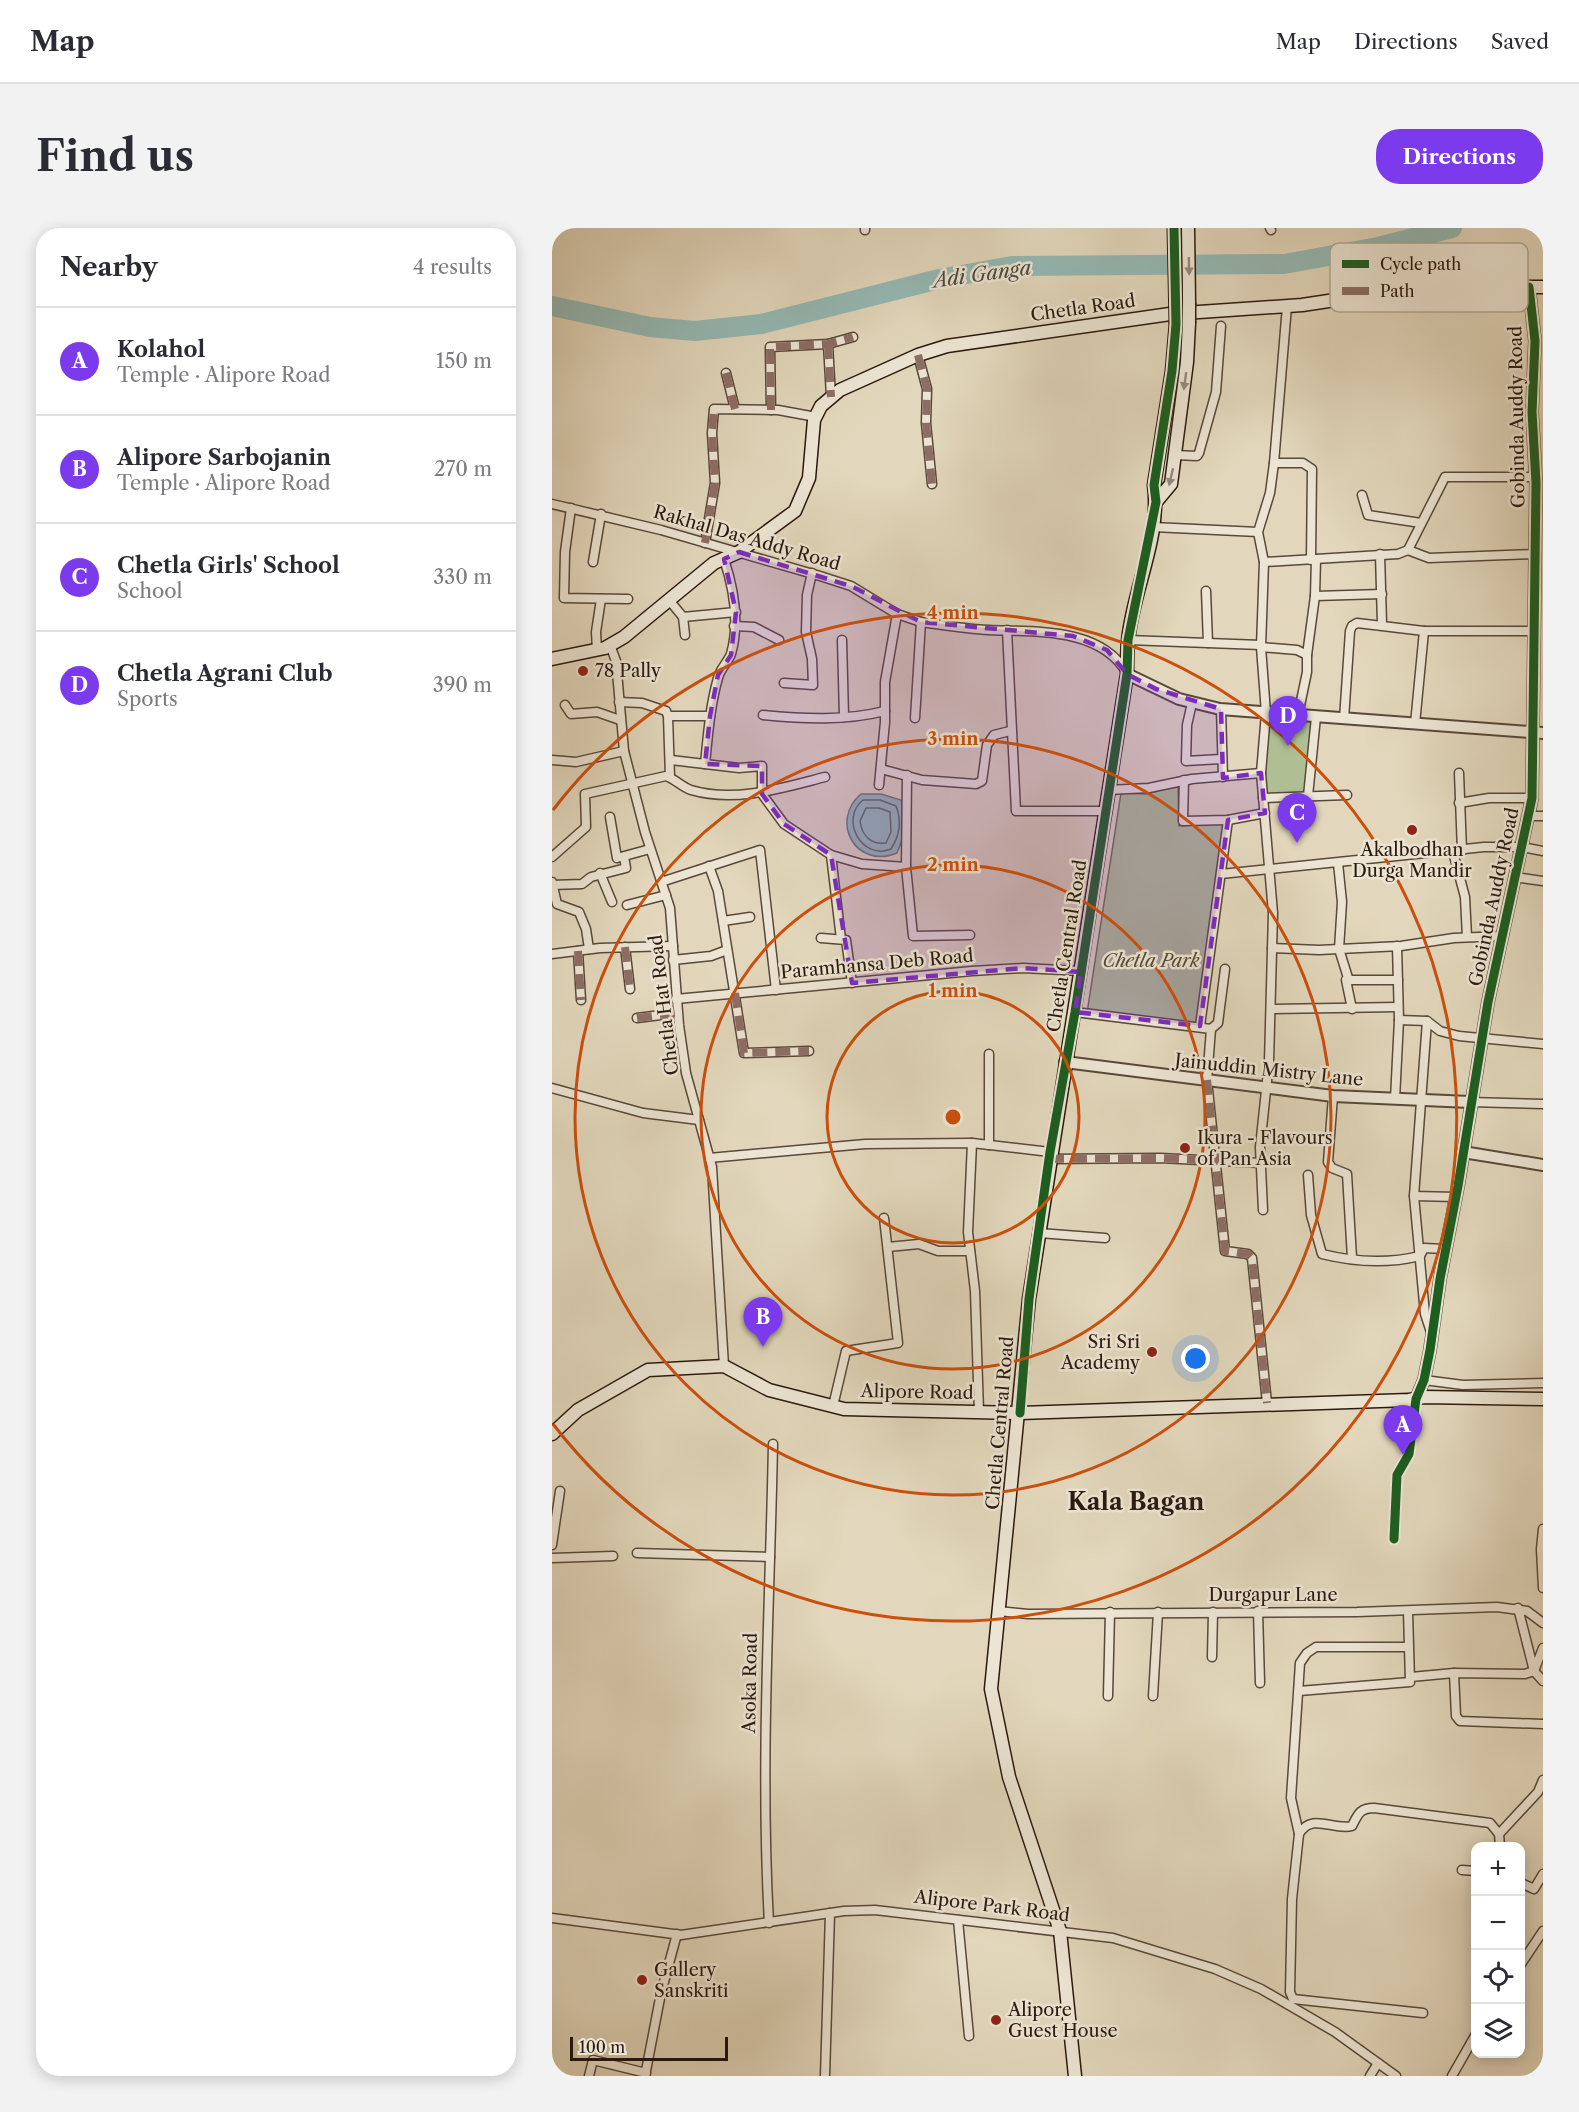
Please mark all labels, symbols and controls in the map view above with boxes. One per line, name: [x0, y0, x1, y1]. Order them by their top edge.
text: Map: [30, 24, 94, 58]
text: Map: [1276, 29, 1321, 54]
text: Directions: [1354, 29, 1458, 54]
text: Saved: [1491, 29, 1549, 54]
button: Directions: [1376, 129, 1543, 184]
text: Find us: [36, 130, 194, 182]
legend: [1330, 243, 1528, 312]
text: Nearby: [60, 251, 158, 283]
text: Cycle path: [1380, 254, 1461, 274]
text: 4 results: [413, 255, 492, 279]
water label: Adi Ganga: [928, 255, 1033, 293]
one-way arrow: [1184, 256, 1194, 275]
text: Path: [1380, 281, 1414, 301]
street label: Chetla Road: [1029, 290, 1137, 326]
street label: Gobinda Auddy Road: [1504, 326, 1530, 508]
text: Kolahol: [117, 336, 205, 363]
text: A: [72, 349, 87, 373]
text: 150 m: [436, 349, 492, 373]
text: Temple · Alipore Road: [117, 363, 330, 387]
one-way arrow: [1180, 372, 1189, 391]
text: Alipore Sarbojanin: [117, 444, 331, 471]
text: B: [72, 457, 87, 481]
text: 270 m: [434, 457, 492, 481]
one-way arrow: [1166, 468, 1176, 486]
text: Temple · Alipore Road: [117, 471, 330, 495]
street label: Rakhal Das Addy Road: [651, 501, 843, 575]
text: Chetla Girls' School: [117, 552, 340, 579]
text: C: [71, 565, 88, 589]
text: 330 m: [433, 565, 492, 589]
text: School: [117, 579, 182, 603]
text: 4 min: [927, 602, 980, 624]
text: Chetla Agrani Club: [117, 660, 333, 687]
place label: 78 Pally: [595, 660, 662, 682]
marker: 78 Pally: [576, 664, 590, 678]
text: D: [71, 673, 88, 697]
text: 390 m: [433, 673, 492, 697]
text: Sports: [117, 687, 178, 711]
pin: D: [1268, 696, 1308, 746]
text: 3 min: [927, 728, 979, 750]
pin: C: [1278, 794, 1316, 843]
street label: Gobinda Auddy Road: [1464, 806, 1524, 988]
marker: Akalbodhan Durga Mandir: [1405, 823, 1419, 837]
place label: Akalbodhan Durga Mandir: [1352, 839, 1472, 882]
text: 2 min: [927, 854, 980, 876]
street label: Chetla Central Road: [1043, 858, 1091, 1034]
street label: Chetla Hat Road: [644, 933, 684, 1077]
street label: Paramhansa Deb Road: [780, 945, 974, 983]
park label: Chetla Park: [1102, 950, 1200, 972]
text: 1 min: [928, 980, 978, 1002]
street label: Jainuddin Mistry Lane: [1171, 1049, 1364, 1091]
centre of rings: [943, 1107, 963, 1127]
place label: Ikura - Flavours of Pan Asia: [1197, 1127, 1333, 1170]
marker: Ikura - Flavours of Pan Asia: [1178, 1141, 1192, 1155]
pin: B: [744, 1298, 782, 1347]
place label: Sri Sri Academy: [1060, 1331, 1141, 1374]
street label: Chetla Central Road: [981, 1335, 1019, 1511]
your location: [1181, 1344, 1210, 1373]
marker: Sri Sri Academy: [1145, 1345, 1159, 1359]
street label: Alipore Road: [859, 1380, 974, 1404]
pin: A: [1384, 1406, 1422, 1455]
district label: Kala Bagan: [1068, 1487, 1205, 1516]
street label: Durgapur Lane: [1209, 1584, 1337, 1606]
street label: Asoka Road: [738, 1632, 762, 1735]
map controls: [1471, 1842, 1525, 2058]
button: +: [1471, 1842, 1525, 1896]
street label: Alipore Park Road: [912, 1885, 1071, 1926]
button: −: [1471, 1896, 1525, 1950]
button: locate: [1471, 1950, 1525, 2004]
place label: Gallery Sanskriti: [654, 1959, 729, 2002]
marker: Gallery Sanskriti: [635, 1973, 649, 1987]
place label: Alipore Guest House: [1007, 1999, 1118, 2042]
button: layers: [1471, 2004, 1525, 2058]
marker: Alipore Guest House: [989, 2013, 1003, 2027]
scale bar: [570, 2034, 728, 2062]
text: 100 m: [579, 2037, 625, 2057]

